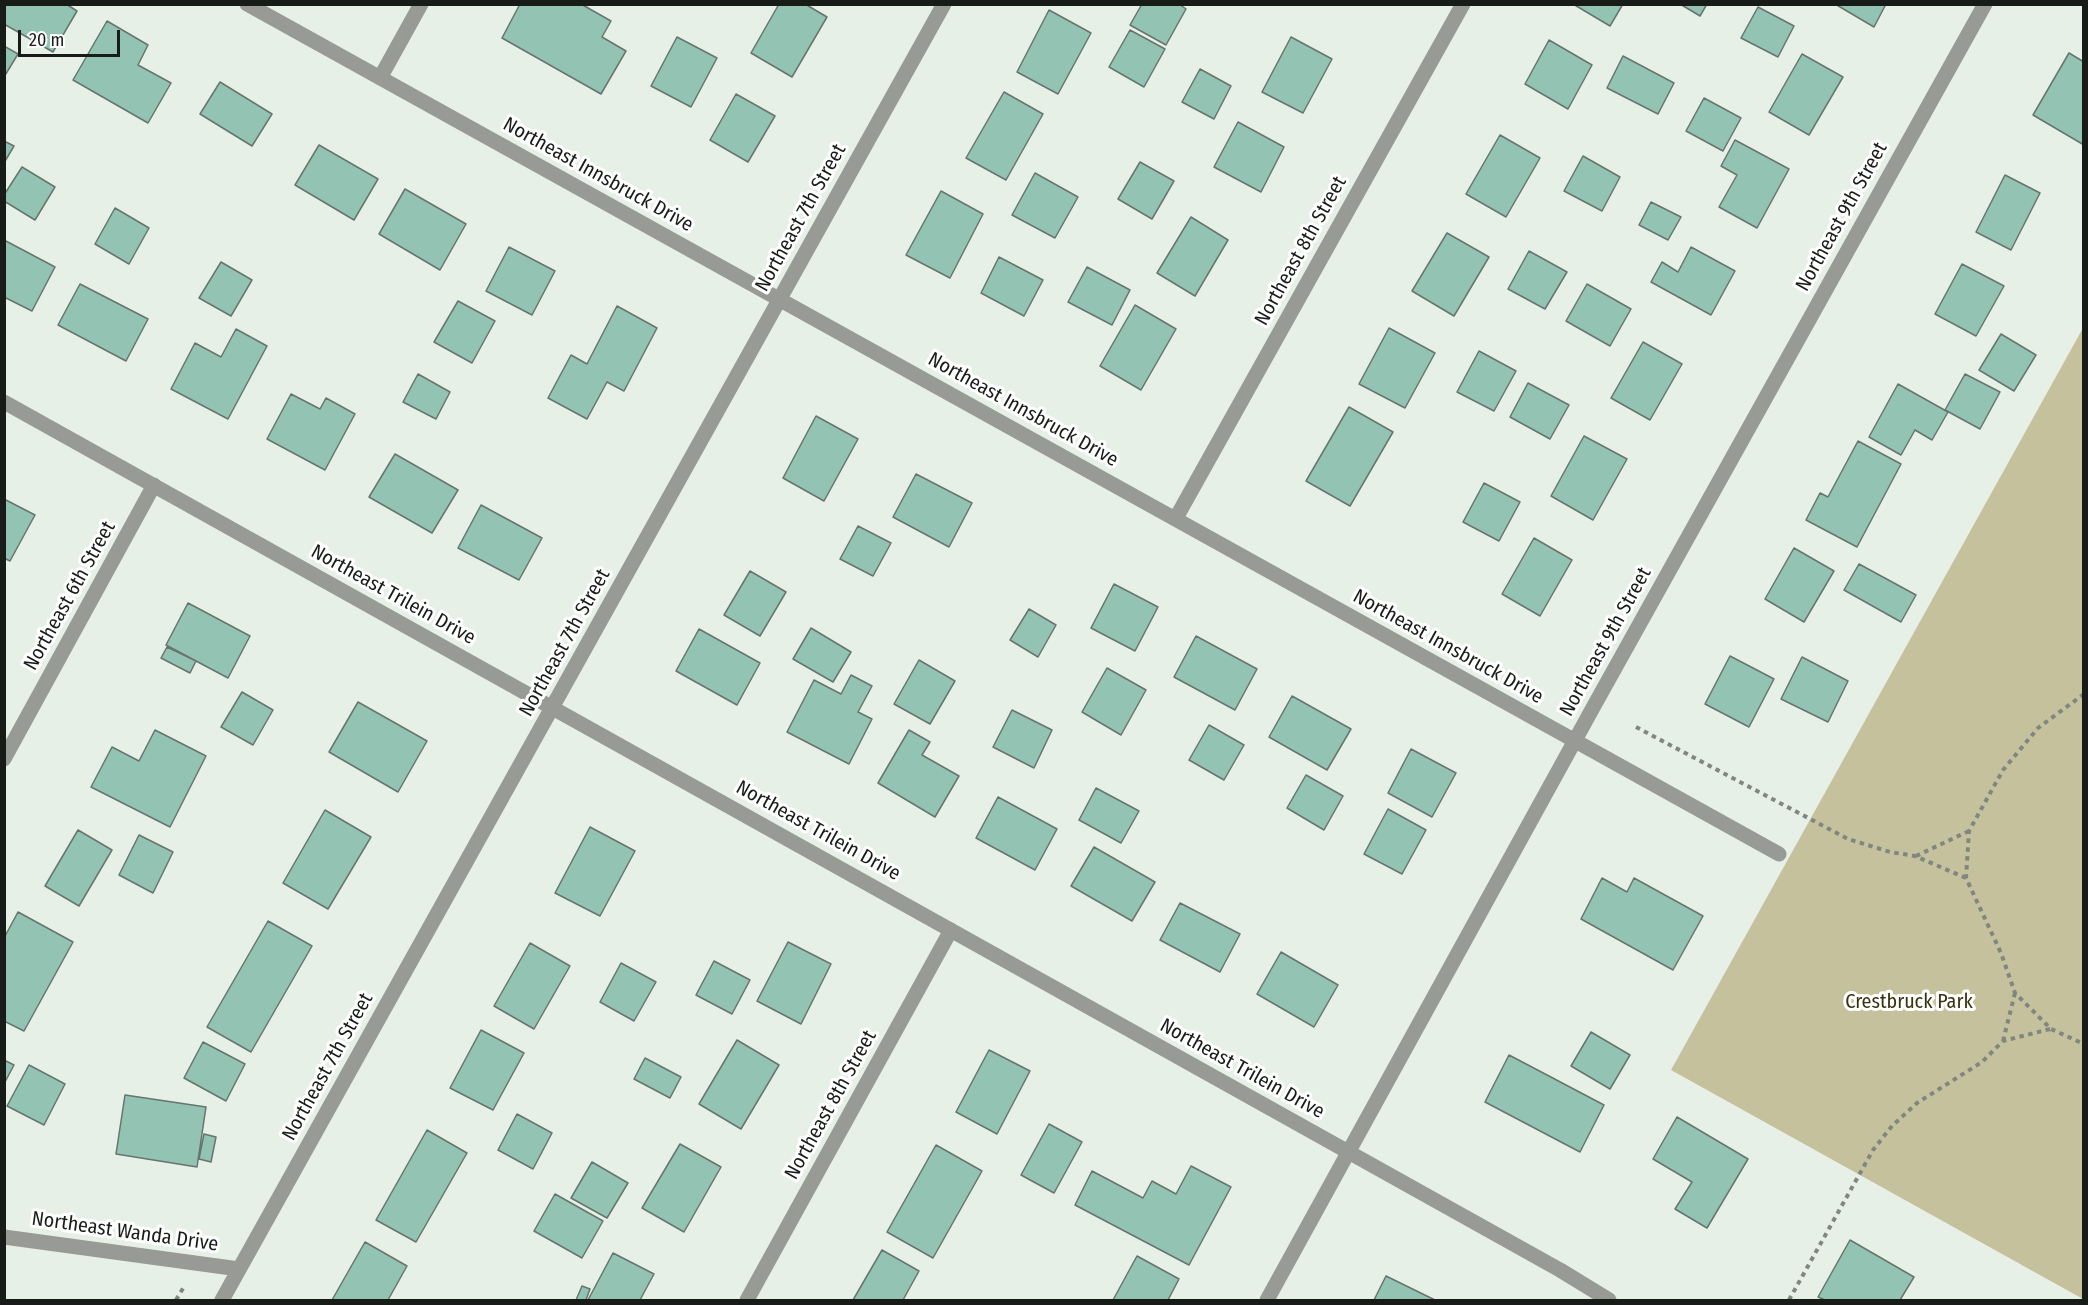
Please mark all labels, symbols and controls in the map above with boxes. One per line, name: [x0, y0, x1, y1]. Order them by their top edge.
scale bar: [21, 18, 123, 56]
text: 20 m: [29, 29, 64, 51]
street label: Northeast Innsbruck Drive: [499, 113, 697, 237]
street label: Northeast 9th Street: [1791, 138, 1893, 296]
street label: Northeast 7th Street: [751, 140, 851, 296]
street label: Northeast 8th Street: [1250, 172, 1352, 330]
street label: Northeast Innsbruck Drive: [924, 348, 1122, 472]
street label: Northeast 6th Street: [19, 517, 121, 675]
street label: Northeast Trilein Drive: [307, 540, 479, 650]
street label: Northeast 9th Street: [1555, 563, 1657, 721]
street label: Northeast 7th Street: [515, 565, 615, 721]
street label: Northeast Innsbruck Drive: [1349, 585, 1547, 709]
street label: Northeast Trilein Drive: [732, 776, 904, 886]
street label: Northeast 7th Street: [278, 989, 378, 1145]
park label: Crestbruck Park: [1845, 990, 1973, 1014]
street label: Northeast Trilein Drive: [1156, 1014, 1328, 1124]
street label: Northeast 8th Street: [780, 1026, 882, 1184]
street label: Northeast Wanda Drive: [30, 1207, 220, 1257]

